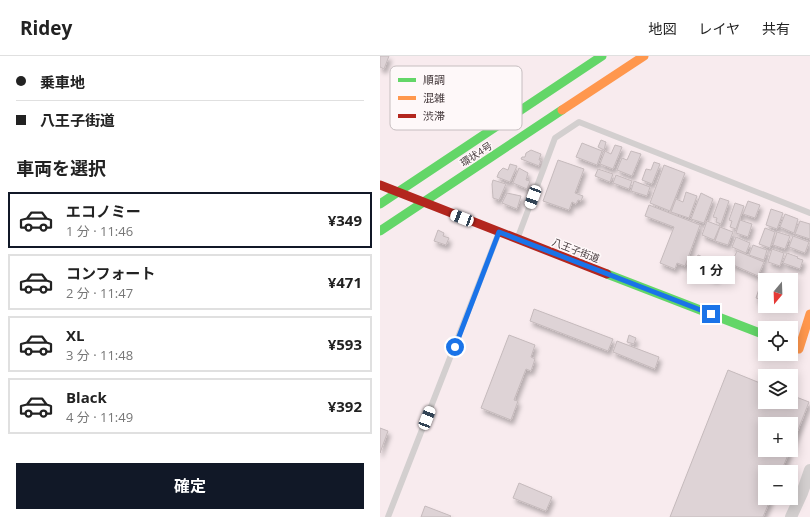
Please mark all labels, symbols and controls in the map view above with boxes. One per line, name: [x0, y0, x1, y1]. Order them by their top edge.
text: Ridey: [20, 15, 72, 41]
text: 地図: [648, 19, 676, 38]
text: レイヤ: [698, 19, 740, 38]
text: 共有: [762, 19, 790, 38]
legend: [390, 66, 522, 130]
text: 乗車地: [40, 72, 85, 92]
text: 順調: [423, 72, 445, 87]
text: 混雑: [423, 90, 445, 105]
text: 渋滞: [423, 108, 445, 123]
text: 八王子街道: [40, 110, 115, 130]
street label: 環状4号: [457, 138, 495, 170]
text: 車両を選択: [16, 156, 106, 180]
car: [523, 184, 543, 210]
text: エコノミー: [66, 201, 141, 221]
icon: car: [18, 202, 54, 238]
car: [449, 208, 475, 228]
text: ¥349: [328, 210, 362, 230]
text: 1 分 · 11:46: [66, 222, 133, 240]
street label: 八王子街道: [550, 235, 602, 265]
callout: 1 分: [687, 256, 735, 284]
text: 1 分: [699, 261, 723, 279]
text: コンフォート: [66, 263, 156, 283]
icon: car: [18, 264, 54, 300]
text: ¥471: [328, 272, 362, 292]
north arrow: [758, 273, 798, 313]
map controls: [758, 273, 798, 505]
text: 2 分 · 11:47: [66, 284, 133, 302]
route end: [702, 305, 720, 323]
button: locate: [758, 321, 798, 361]
text: XL: [66, 325, 84, 345]
icon: car: [18, 326, 54, 362]
text: ¥593: [328, 334, 362, 354]
route start: [446, 338, 464, 356]
text: 3 分 · 11:48: [66, 346, 133, 364]
button: layers: [758, 369, 798, 409]
text: Black: [66, 387, 107, 407]
icon: car: [18, 388, 54, 424]
text: ¥392: [328, 396, 362, 416]
car: [417, 405, 437, 431]
text: 4 分 · 11:49: [66, 408, 133, 426]
button: +: [758, 417, 798, 457]
button: 確定: [16, 463, 364, 509]
button: −: [758, 465, 798, 505]

